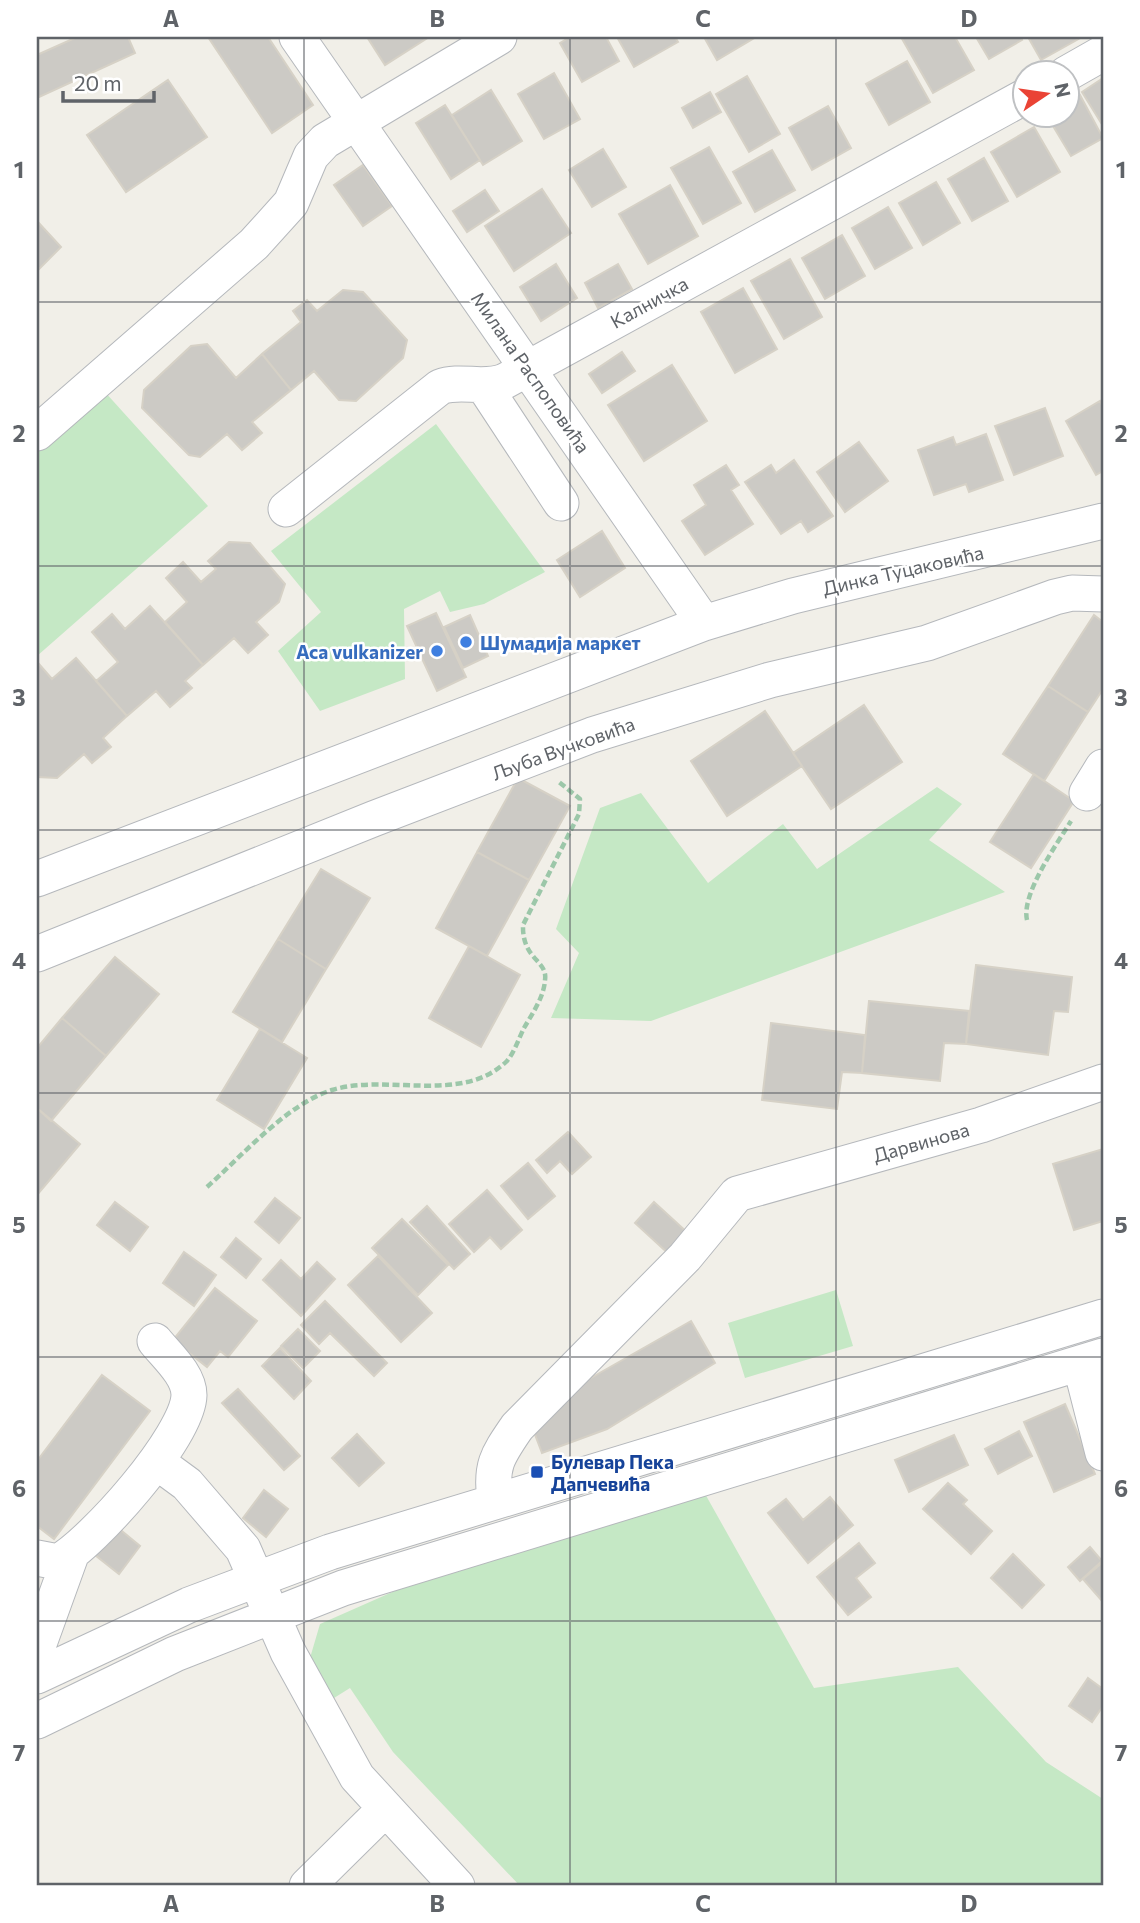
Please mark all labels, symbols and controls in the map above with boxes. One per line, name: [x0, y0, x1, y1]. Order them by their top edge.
text: A: [163, 4, 180, 32]
text: B: [429, 4, 445, 32]
text: C: [695, 4, 711, 32]
text: D: [961, 4, 978, 32]
scale bar: [63, 60, 154, 104]
north arrow: [1010, 60, 1080, 130]
text: 20 m: [74, 70, 122, 95]
text: N: [1050, 81, 1076, 100]
text: 1: [14, 155, 24, 183]
text: 1: [1116, 155, 1126, 183]
street label: Калничка: [606, 271, 692, 333]
street label: Милана Распоповића: [467, 287, 595, 457]
text: 2: [12, 419, 26, 447]
text: 2: [1114, 419, 1128, 447]
street label: Динка Туцаковића: [820, 540, 986, 600]
place label: Шумадија маркет: [480, 631, 641, 654]
marker: Шумадија маркет: [458, 634, 474, 650]
place label: Aca vulkanizer: [296, 640, 423, 663]
marker: Aca vulkanizer: [429, 643, 445, 659]
text: 3: [12, 683, 26, 711]
text: 3: [1114, 683, 1128, 711]
street label: Љуба Вучковића: [488, 711, 638, 785]
text: 4: [12, 946, 26, 974]
text: 4: [1114, 946, 1128, 974]
street label: Дарвинова: [870, 1117, 972, 1167]
text: 5: [12, 1210, 26, 1238]
text: 5: [1114, 1210, 1128, 1238]
place label: Булевар Пека Дапчевића: [551, 1450, 674, 1495]
marker: Булевар Пека Дапчевића: [529, 1464, 545, 1480]
text: 6: [12, 1474, 26, 1502]
text: 6: [1114, 1474, 1128, 1502]
text: 7: [13, 1738, 25, 1766]
text: 7: [1115, 1738, 1127, 1766]
text: A: [163, 1889, 180, 1917]
text: B: [429, 1889, 445, 1917]
text: C: [695, 1889, 711, 1917]
text: D: [961, 1889, 978, 1917]

